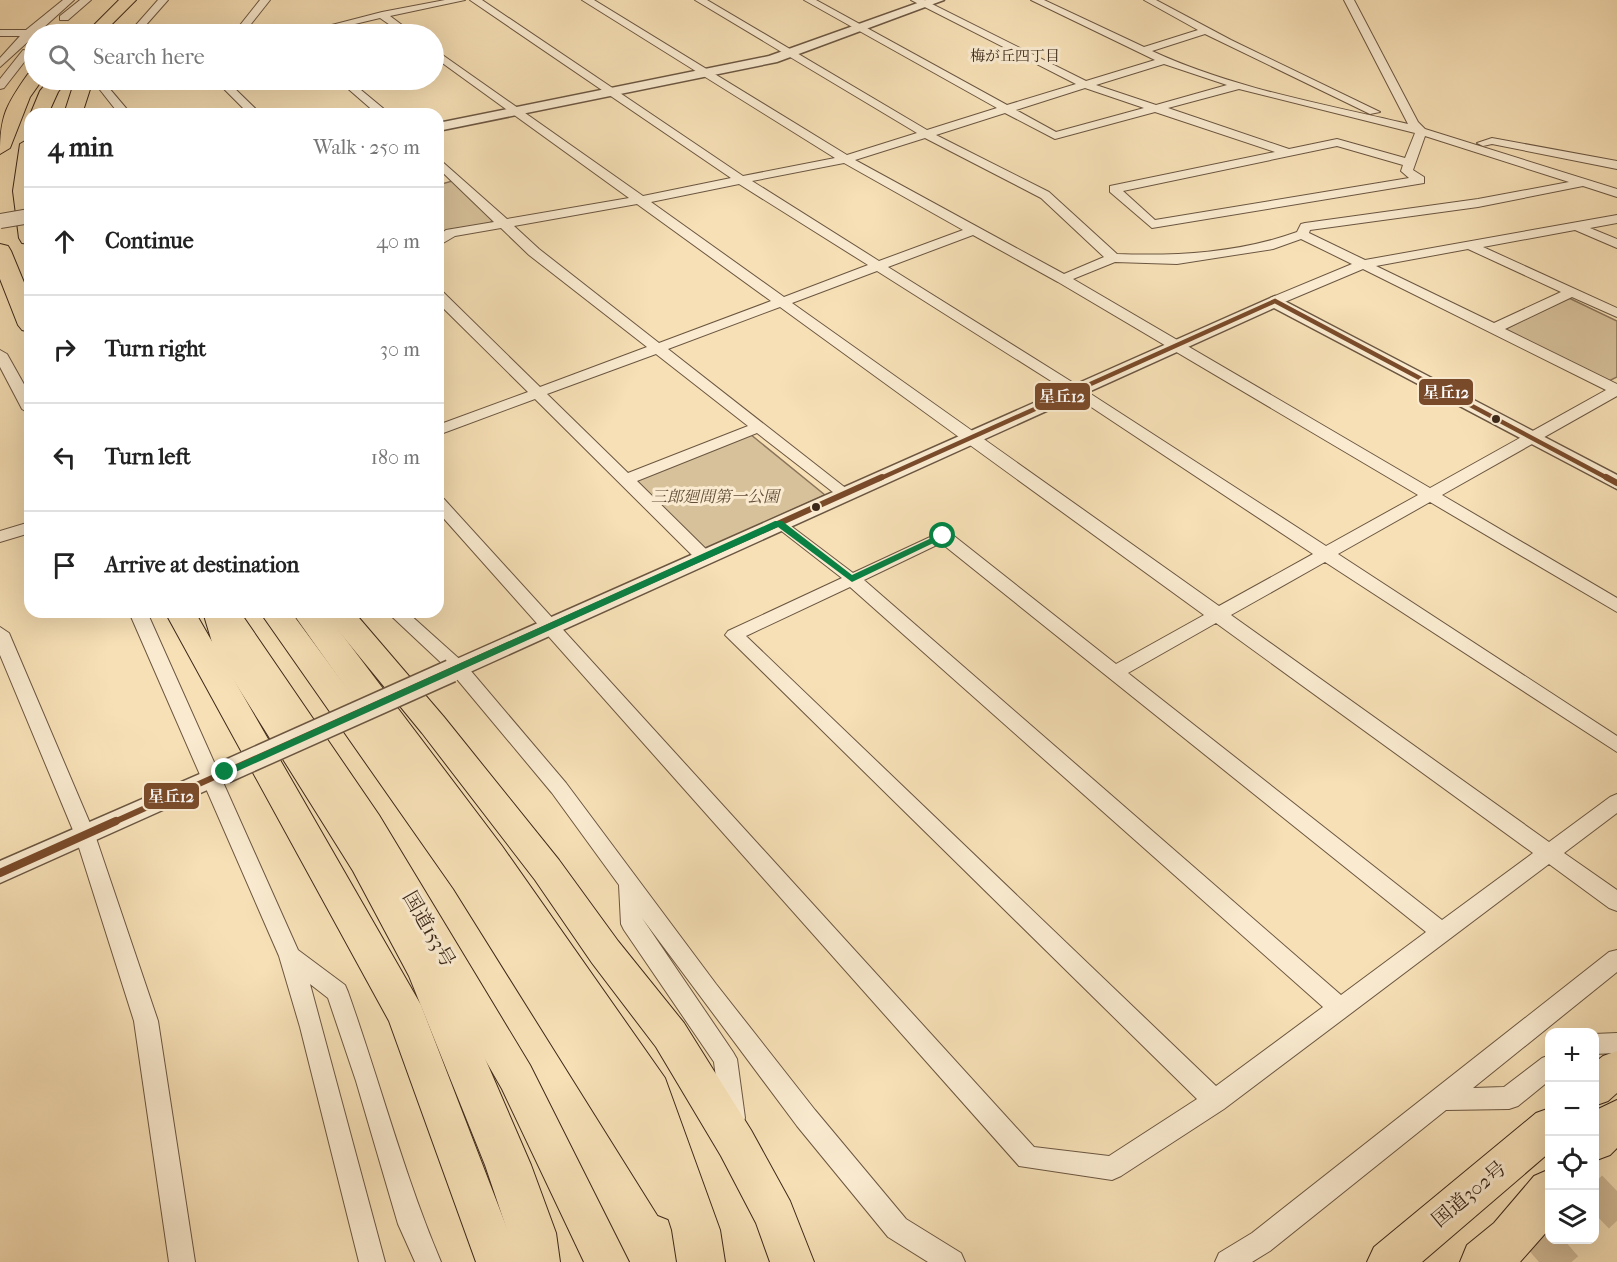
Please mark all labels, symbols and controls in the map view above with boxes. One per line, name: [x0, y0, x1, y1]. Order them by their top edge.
search box: [24, 24, 444, 90]
icon: search: [45, 41, 78, 74]
text: Search here: [93, 44, 205, 70]
district label: 梅が丘四丁目: [970, 47, 1060, 65]
text: 4 min: [48, 132, 113, 163]
text: Walk · 250 m: [313, 136, 420, 159]
icon: ahead: [48, 225, 81, 258]
text: Continue: [105, 228, 194, 254]
text: 40 m: [376, 230, 420, 253]
icon: right: [48, 333, 81, 366]
text: Turn right: [105, 336, 206, 362]
text: 30 m: [380, 338, 420, 361]
line badge: 星丘12: [1418, 378, 1474, 406]
line badge: 星丘12: [1034, 382, 1091, 411]
text: 星丘12: [1423, 383, 1469, 402]
text: 星丘12: [1039, 387, 1085, 406]
unlabelled marker: [1490, 413, 1502, 425]
icon: left: [48, 441, 81, 474]
text: Turn left: [105, 444, 191, 470]
text: 180 m: [371, 446, 420, 469]
park label: 三郎廻間第一公園: [651, 487, 782, 506]
unlabelled marker: [810, 501, 822, 513]
route start: [929, 522, 955, 548]
icon: arrive: [48, 549, 81, 582]
text: Arrive at destination: [105, 552, 299, 578]
route end: [211, 758, 237, 784]
line badge: 星丘12: [143, 782, 200, 810]
text: 星丘12: [148, 787, 194, 806]
street label: 国道153号: [398, 887, 460, 971]
map controls: [1545, 1028, 1599, 1244]
button: +: [1545, 1028, 1599, 1082]
button: −: [1545, 1082, 1599, 1136]
button: locate: [1545, 1136, 1599, 1190]
street label: 国道302号: [1427, 1156, 1511, 1232]
button: layers: [1545, 1190, 1599, 1244]

